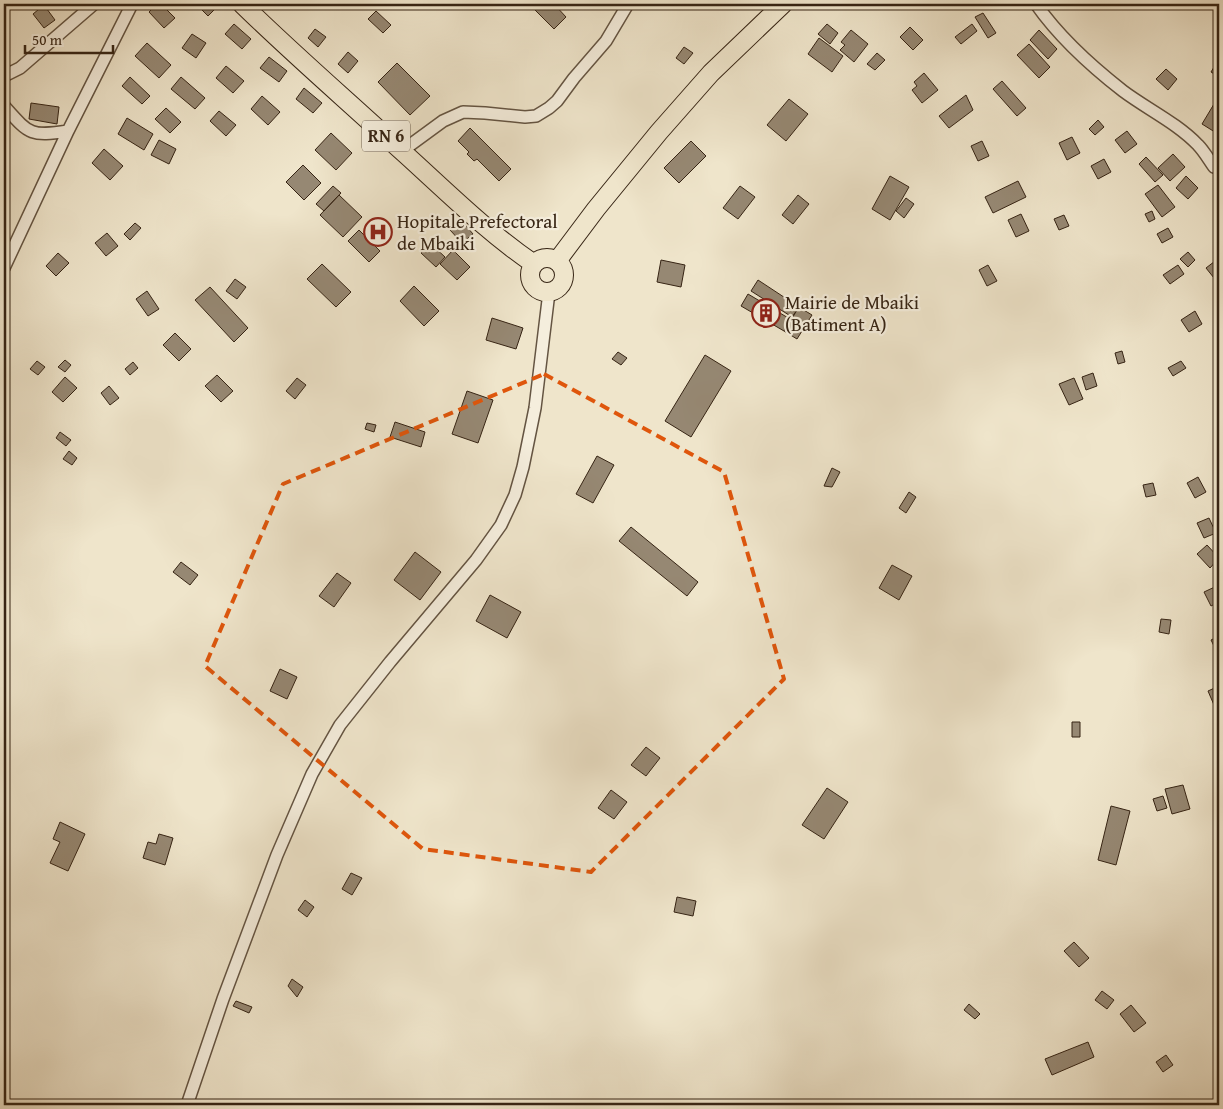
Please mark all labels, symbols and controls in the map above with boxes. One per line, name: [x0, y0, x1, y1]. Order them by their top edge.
scale bar: [25, 22, 112, 54]
text: 50 m: [32, 29, 63, 50]
road number: RN 6: [362, 120, 410, 152]
place label: Hopitale Prefectoral de Mbaiki: [397, 207, 557, 257]
hospital icon: Hopitale Prefectoral de Mbaiki: [363, 217, 393, 247]
place label: Mairie de Mbaiki (Batiment A): [785, 288, 919, 338]
building icon: Mairie de Mbaiki (Batiment A): [751, 298, 781, 328]

